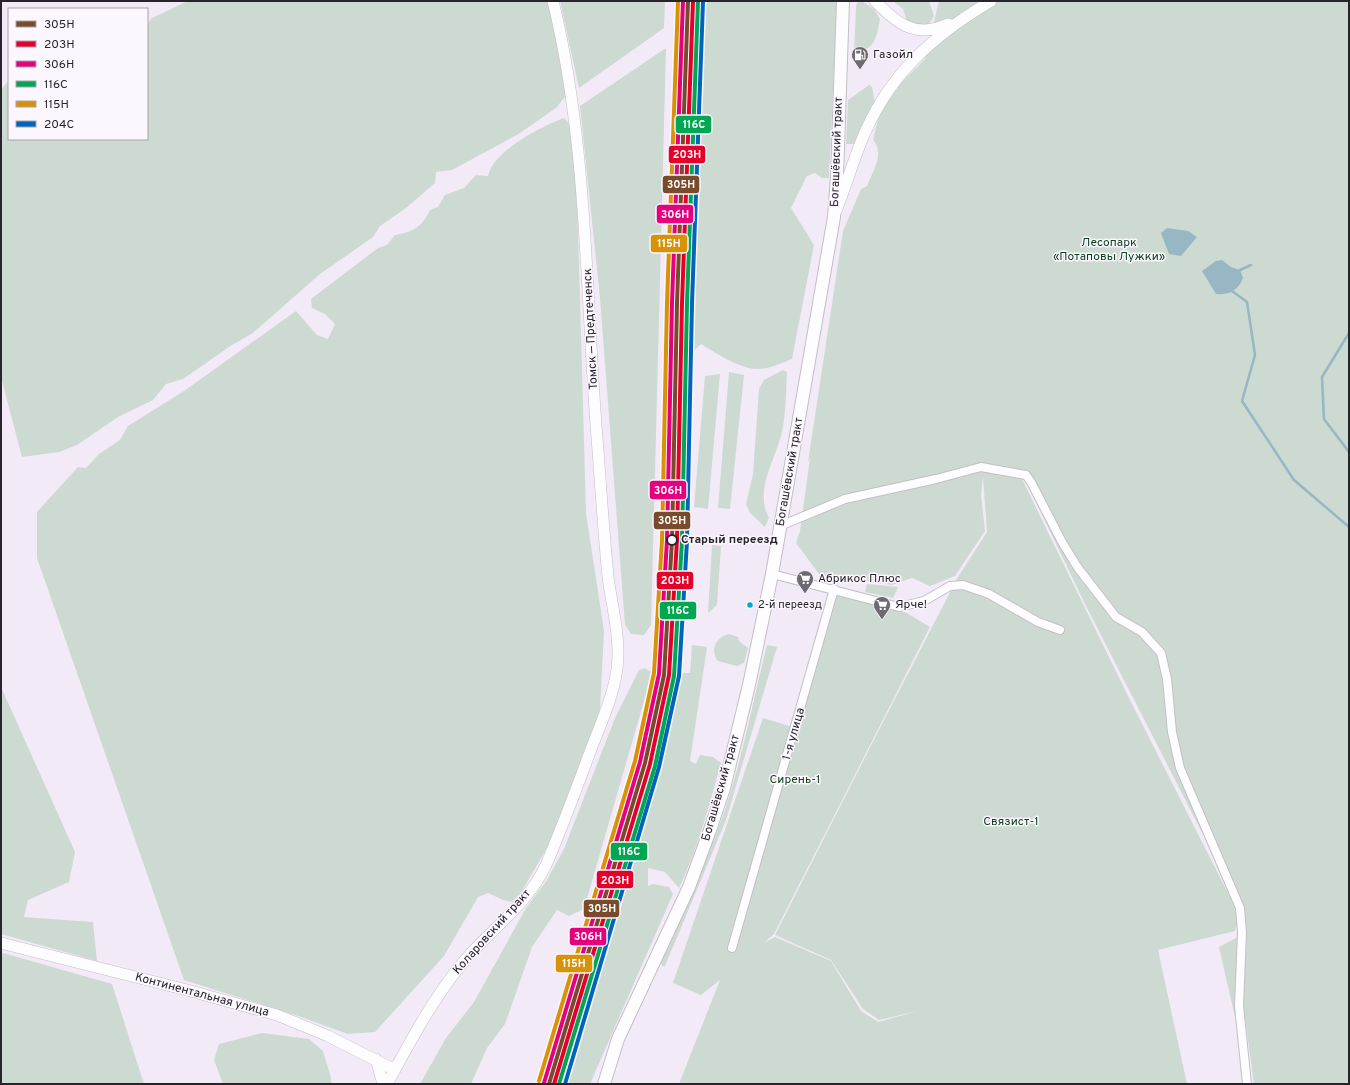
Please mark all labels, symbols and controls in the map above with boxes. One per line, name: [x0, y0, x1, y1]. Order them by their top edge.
legend: [8, 8, 148, 140]
text: 305Н: [44, 17, 75, 33]
text: 203Н: [44, 37, 75, 53]
fuel station icon: Газойл: [850, 45, 870, 70]
place label: Газойл: [873, 47, 913, 63]
text: 306Н: [44, 57, 74, 73]
text: 116С: [44, 77, 68, 93]
street label: Богашёвский тракт: [827, 96, 847, 207]
text: 115Н: [44, 97, 69, 113]
line badge: 116С: [675, 115, 712, 134]
text: 204С: [44, 117, 75, 133]
text: 116С: [683, 118, 705, 132]
line badge: 203Н: [668, 145, 706, 164]
text: 203Н: [673, 148, 701, 162]
line badge: 305Н: [662, 175, 700, 194]
text: 305Н: [667, 178, 695, 192]
line badge: 306Н: [656, 204, 694, 224]
text: 306Н: [661, 208, 689, 222]
line badge: 115Н: [650, 234, 688, 253]
park label: Лесопарк «Потаповы Лужки»: [1053, 235, 1165, 265]
text: 115Н: [657, 237, 681, 251]
street label: Томск — Предтеченск: [580, 268, 602, 390]
street label: Богашёвский тракт: [773, 416, 808, 528]
line badge: 306Н: [649, 480, 687, 500]
text: 306Н: [654, 484, 682, 498]
line badge: 305Н: [653, 511, 691, 530]
text: 305Н: [658, 514, 686, 528]
place label: Старый переезд: [681, 532, 778, 548]
marker: Старый переезд: [666, 534, 678, 546]
supermarket icon: Абрикос Плюс: [795, 569, 815, 594]
line badge: 203Н: [656, 571, 694, 590]
place label: Абрикос Плюс: [818, 571, 901, 587]
text: 203Н: [661, 574, 689, 588]
supermarket icon: Ярче!: [872, 595, 892, 620]
place label: Ярче!: [895, 597, 927, 613]
place label: 2-й переезд: [758, 598, 822, 612]
marker: 2-й переезд: [745, 600, 755, 610]
line badge: 116С: [659, 601, 697, 620]
text: 116С: [667, 604, 689, 618]
street label: 1-я улица: [779, 706, 809, 762]
street label: Богашёвский тракт: [698, 732, 744, 843]
park label: Сирень-1: [770, 772, 820, 788]
park label: Связист-1: [983, 814, 1039, 830]
line badge: 116С: [610, 842, 648, 861]
text: 116С: [618, 845, 640, 859]
line badge: 203Н: [596, 870, 634, 889]
text: 203Н: [601, 874, 629, 888]
street label: Коларовский тракт: [449, 886, 535, 978]
line badge: 305Н: [583, 899, 620, 918]
text: 305Н: [588, 902, 616, 916]
line badge: 306Н: [569, 927, 607, 946]
text: 306Н: [574, 930, 602, 944]
line badge: 115Н: [555, 954, 593, 973]
text: 115Н: [562, 957, 586, 971]
street label: Континентальная улица: [133, 969, 271, 1021]

